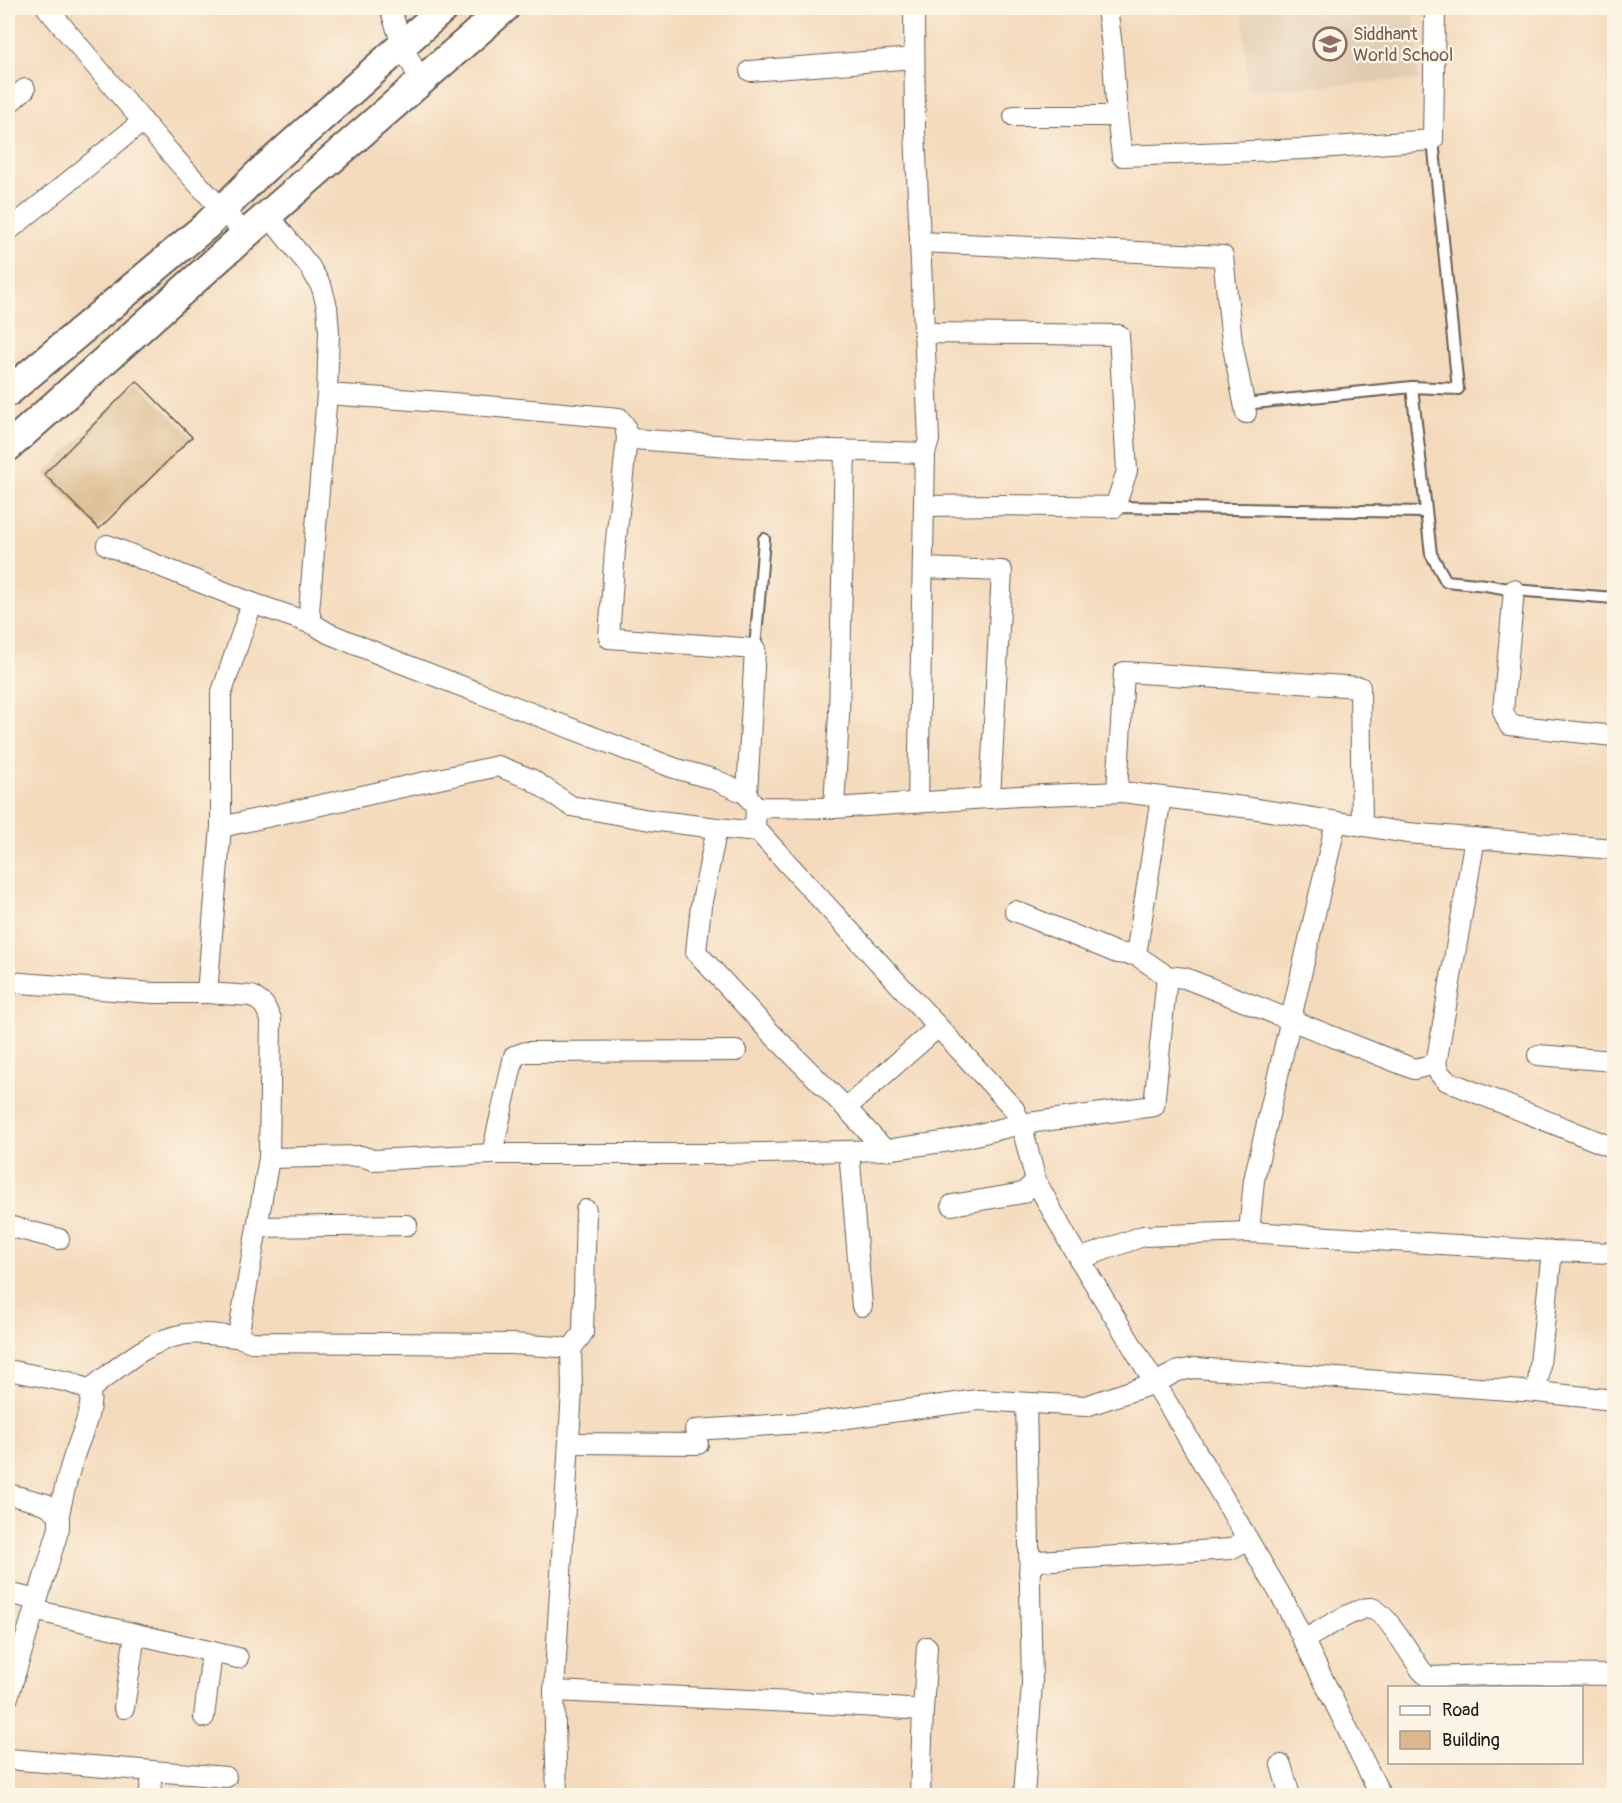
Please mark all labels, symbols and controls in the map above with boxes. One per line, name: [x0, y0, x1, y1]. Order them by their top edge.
place label: Siddhant World School: [1353, 23, 1453, 67]
school or university icon: Siddhant World School: [1312, 26, 1348, 62]
legend: [1388, 1686, 1583, 1764]
text: Road: [1442, 1699, 1479, 1722]
text: Building: [1442, 1729, 1500, 1752]

